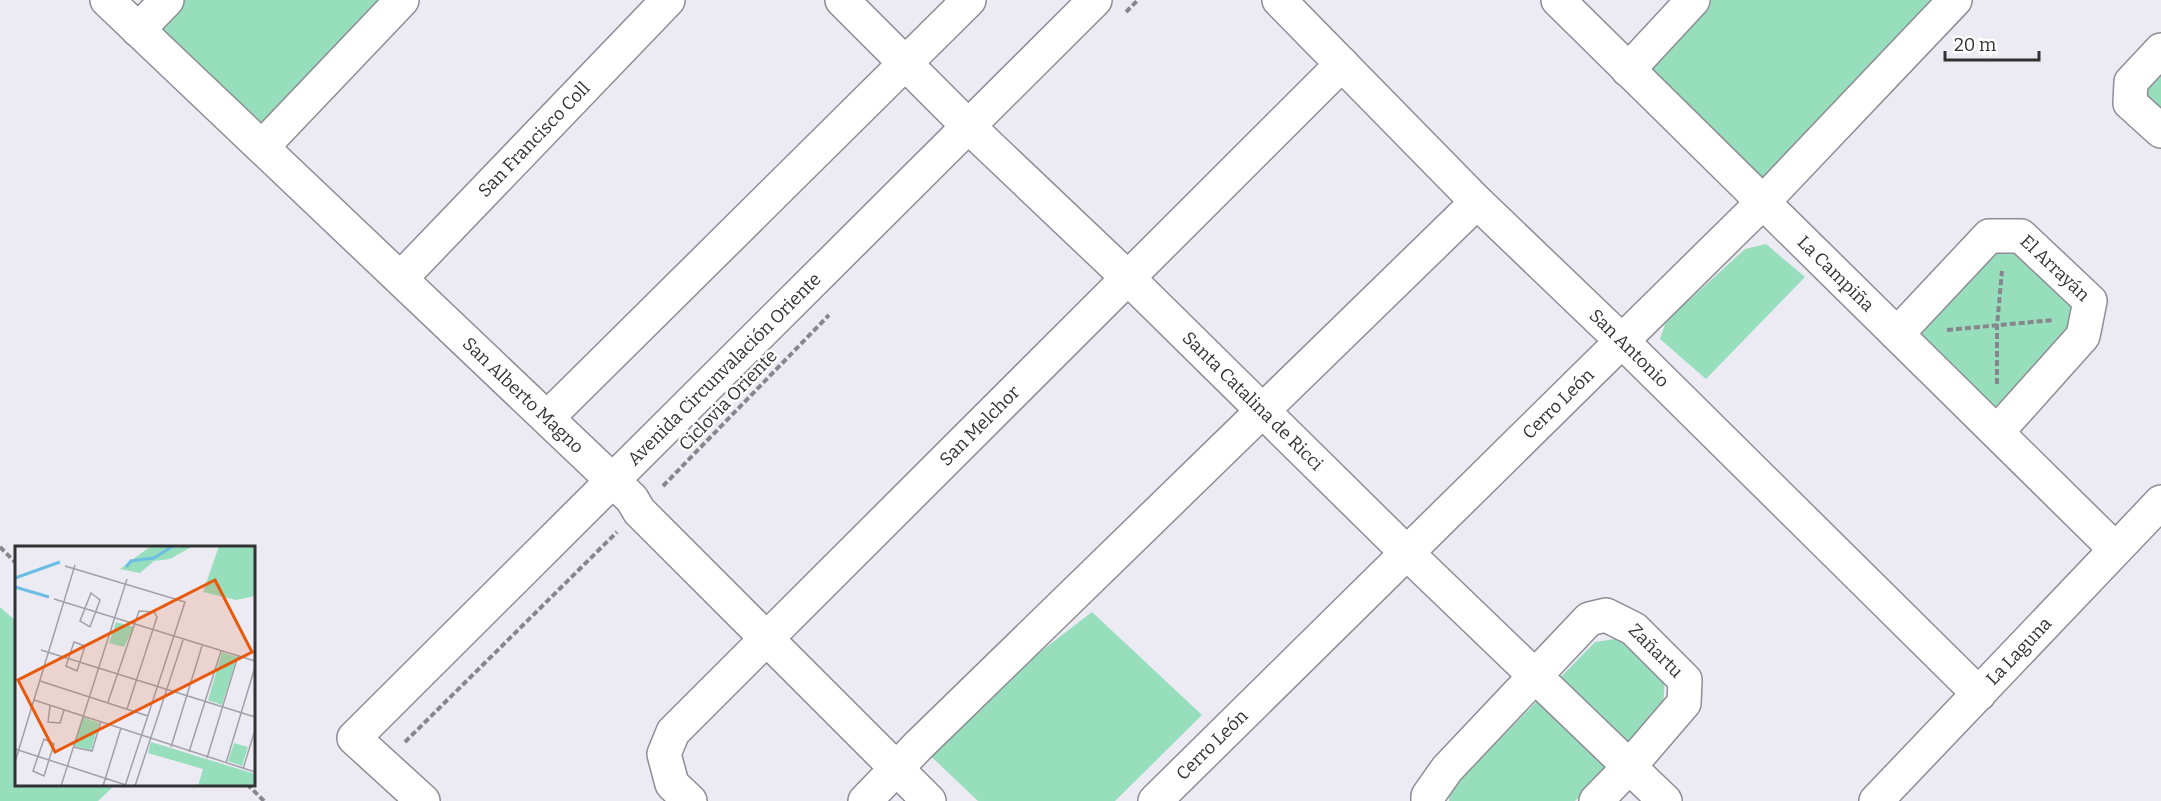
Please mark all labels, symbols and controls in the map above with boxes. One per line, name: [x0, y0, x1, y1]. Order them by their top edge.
scale bar: [1945, 24, 2040, 62]
text: 20 m: [1954, 34, 1996, 56]
street label: San Francisco Coll: [474, 77, 594, 202]
street label: El Arrayán: [2016, 230, 2095, 306]
street label: La Campiña: [1793, 231, 1879, 316]
street label: Avenida Circunvalación Oriente: [623, 268, 826, 470]
street label: San Antonio: [1585, 305, 1674, 392]
street label: Santa Catalina de Ricci: [1178, 327, 1328, 475]
street label: San Alberto Magno: [458, 333, 588, 458]
street label: Ciclovia Oriente: [674, 345, 782, 455]
street label: Cerro León: [1518, 363, 1599, 444]
street label: San Melchor: [935, 381, 1024, 470]
inset map: [15, 546, 255, 786]
street label: La Laguna: [1981, 613, 2056, 690]
street label: Zañartu: [1624, 619, 1687, 682]
street label: Cerro León: [1172, 704, 1253, 785]

